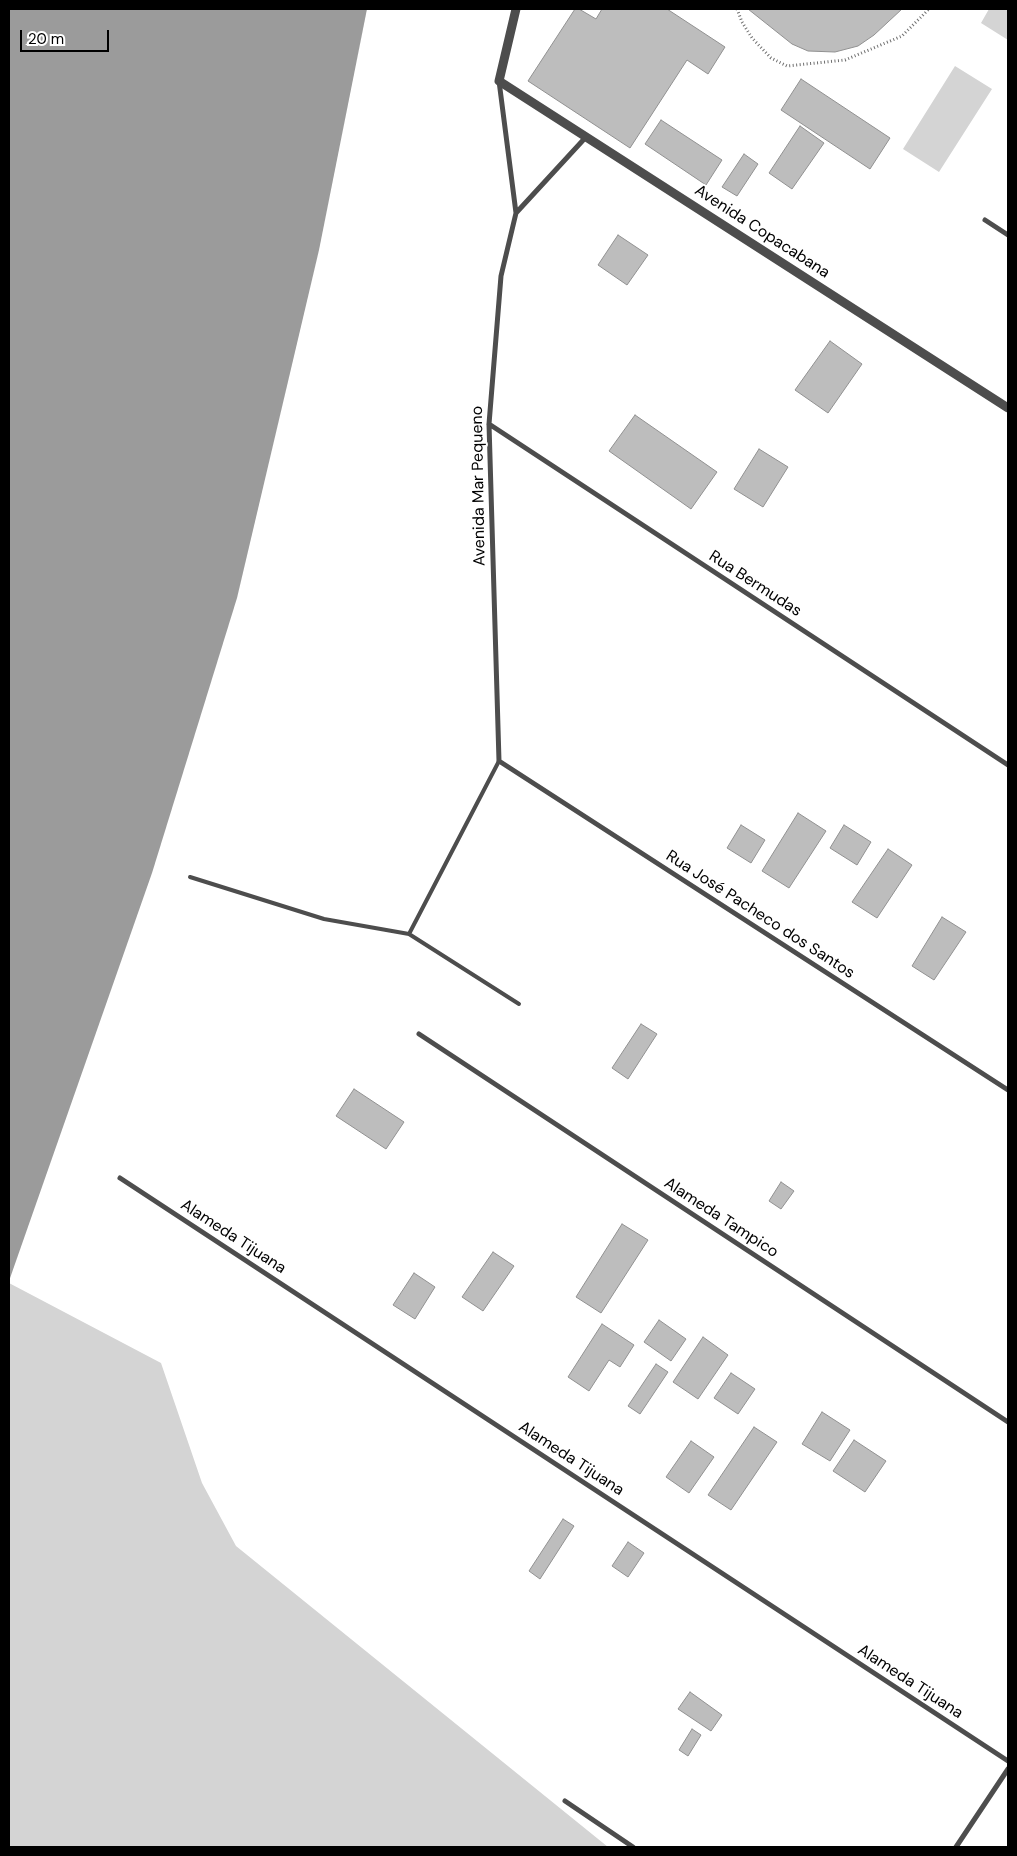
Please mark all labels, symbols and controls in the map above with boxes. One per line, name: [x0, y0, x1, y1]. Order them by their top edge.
scale bar: [22, 20, 111, 52]
text: 20 m: [28, 29, 64, 49]
street label: Avenida Copacabana: [691, 181, 833, 283]
street label: Avenida Mar Pequeno: [468, 406, 490, 566]
street label: Rua Bermudas: [705, 547, 805, 621]
street label: Rua José Pacheco dos Santos: [662, 847, 858, 983]
street label: Alameda Tampico: [660, 1174, 782, 1262]
street label: Alameda Tijuana: [177, 1196, 289, 1278]
street label: Alameda Tijuana: [515, 1418, 627, 1500]
street label: Alameda Tijuana: [854, 1641, 966, 1723]

